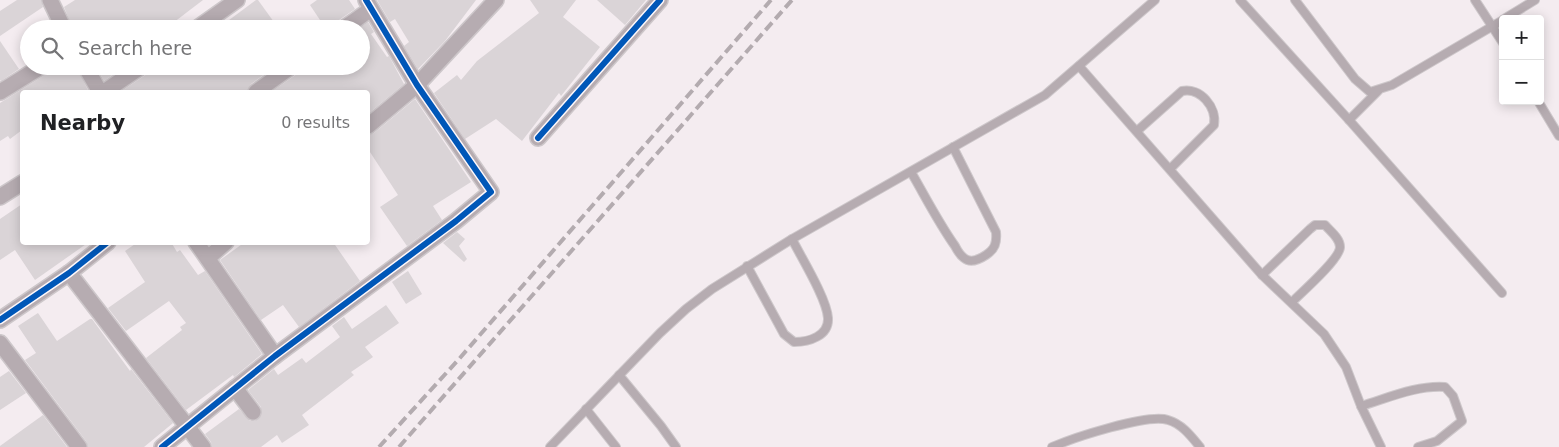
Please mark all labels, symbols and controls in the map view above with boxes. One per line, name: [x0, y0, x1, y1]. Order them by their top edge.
map controls: [1499, 15, 1544, 105]
button: +: [1499, 15, 1544, 60]
search box: [20, 20, 370, 75]
icon: search: [38, 34, 66, 62]
text: Search here: [78, 37, 192, 59]
button: −: [1499, 60, 1544, 105]
text: Nearby: [40, 111, 125, 135]
text: 0 results: [281, 113, 350, 132]

